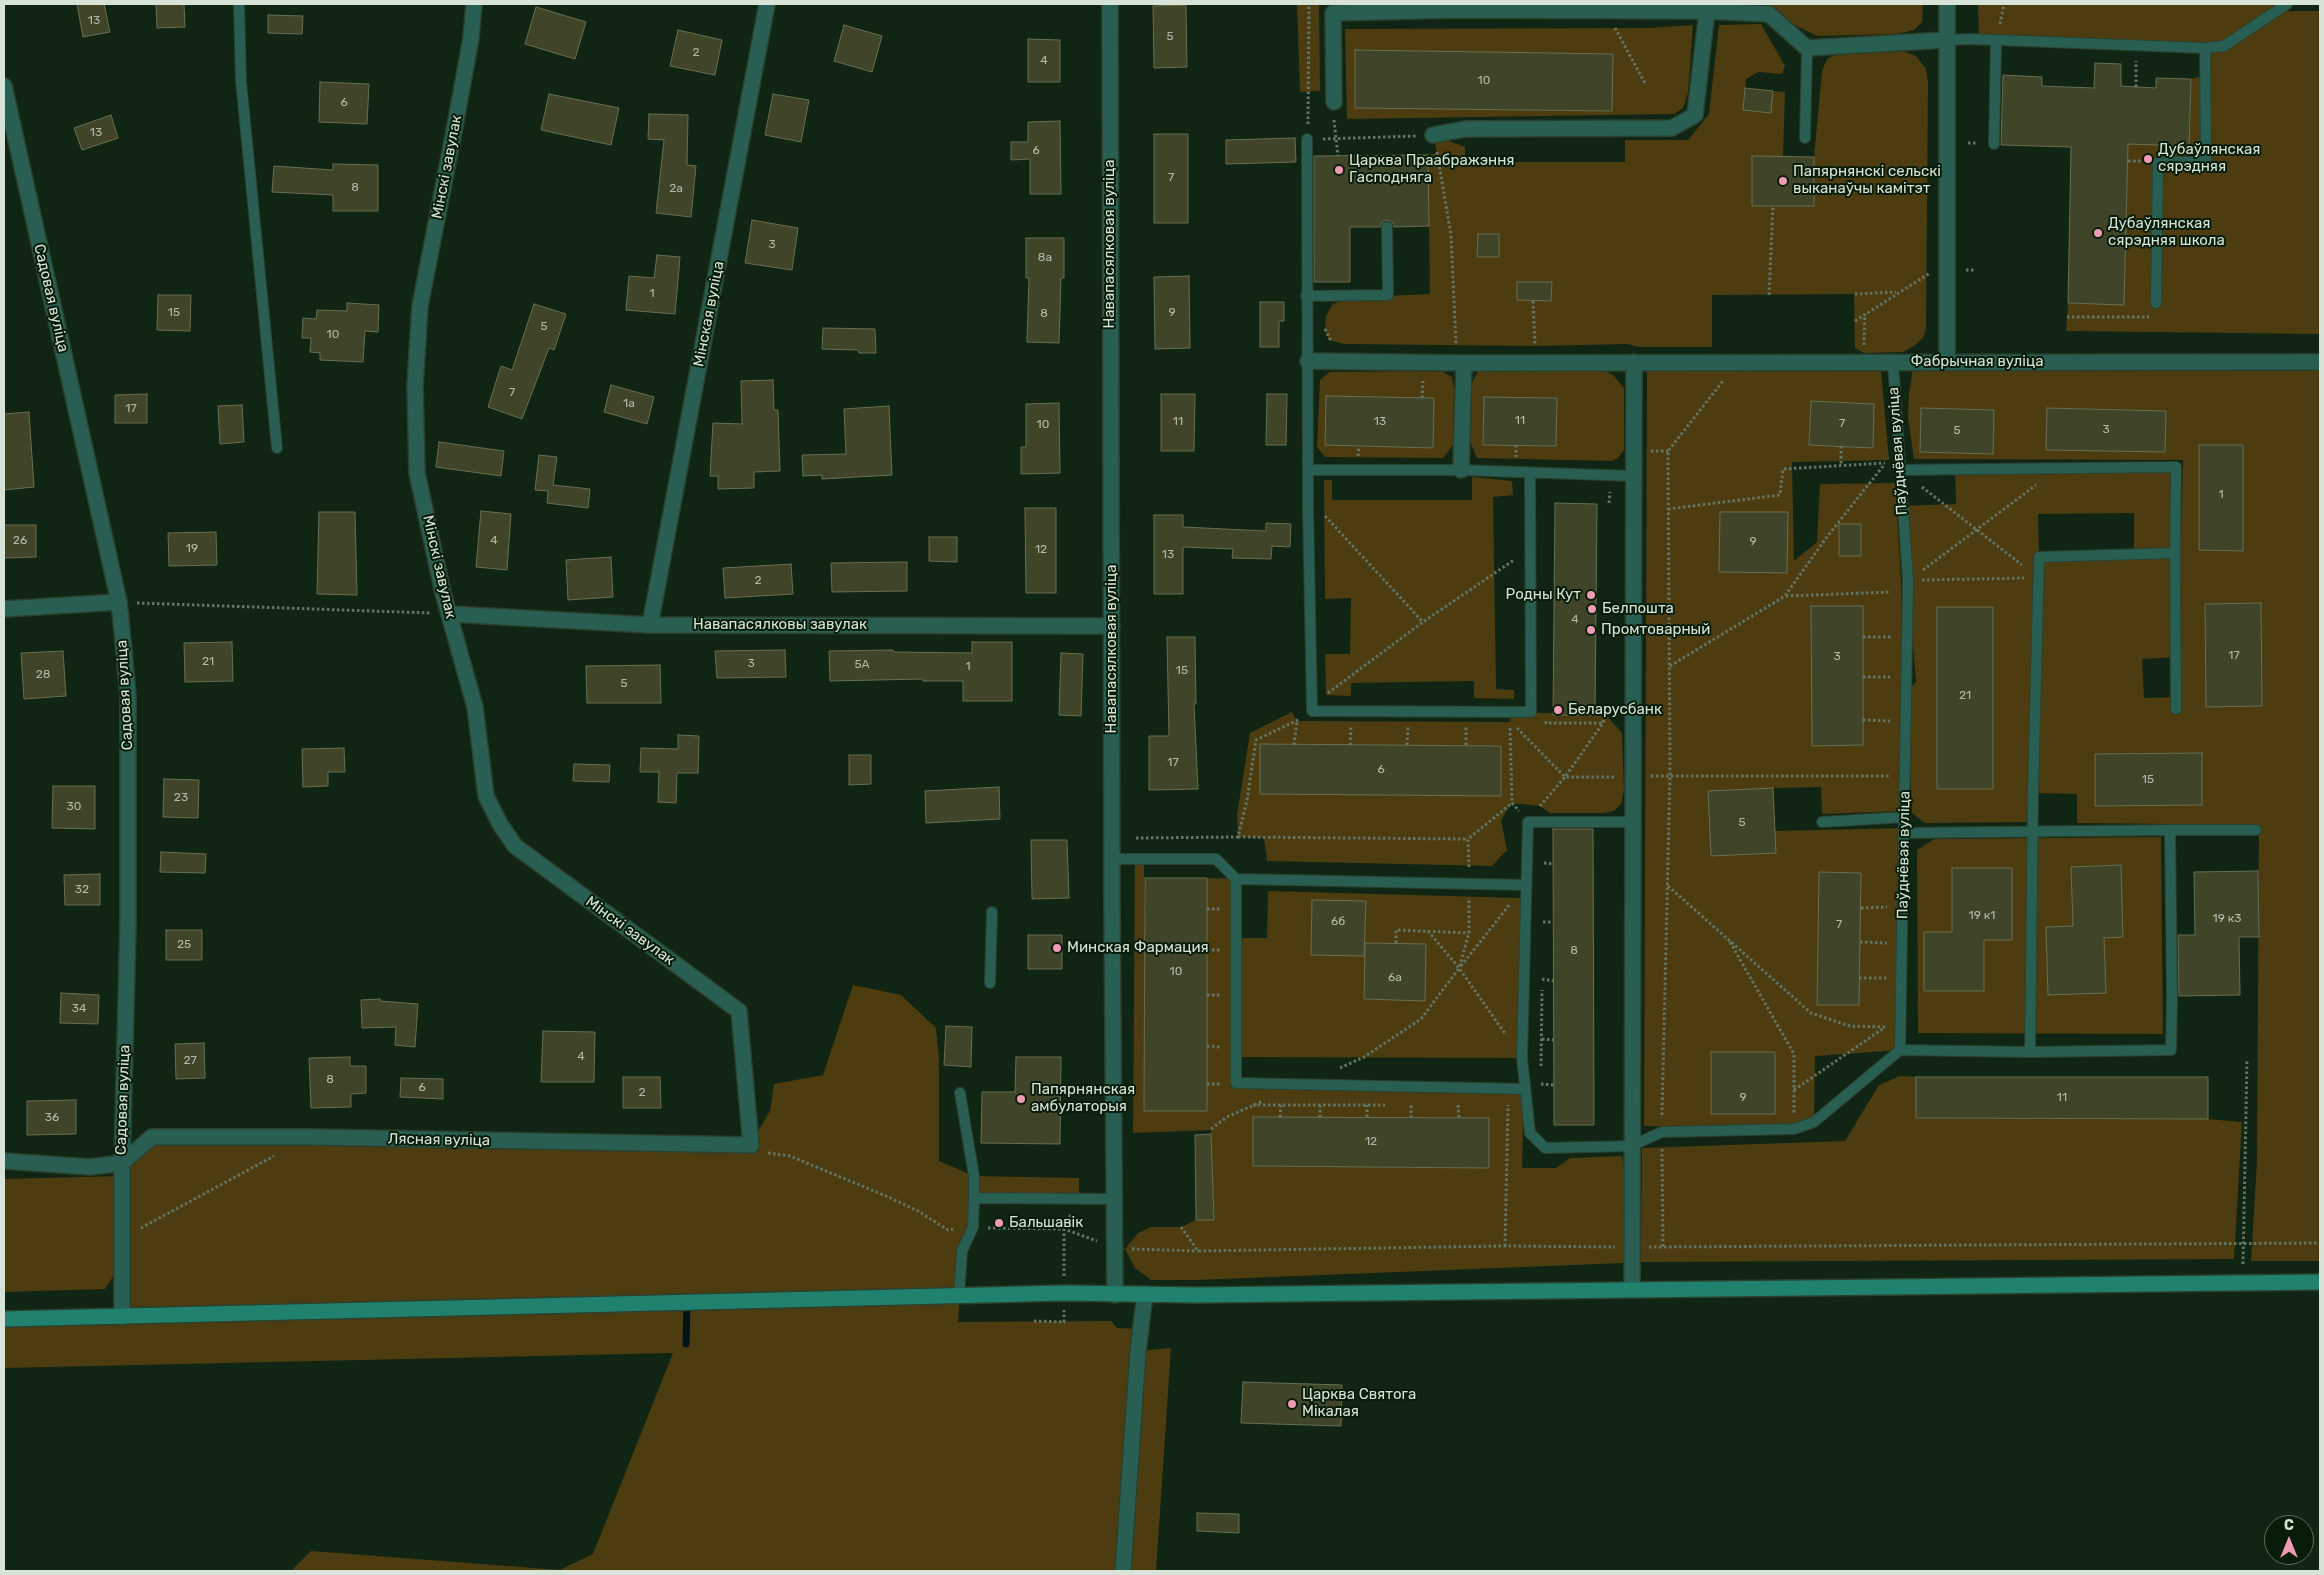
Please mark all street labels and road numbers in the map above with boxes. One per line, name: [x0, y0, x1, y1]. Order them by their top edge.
street label: Мінскі завулак: [428, 114, 466, 220]
street label: Навапасялковая вуліца: [1101, 160, 1119, 328]
street label: Садовая вуліца: [30, 242, 72, 354]
street label: Мінская вуліца: [690, 260, 728, 368]
street label: Фабрычная вуліца: [1911, 353, 2043, 371]
street label: Паўднёвая вуліца: [1885, 386, 1911, 516]
street label: Мінскі завулак: [418, 514, 460, 620]
street label: Навапасялковая вуліца: [1103, 565, 1121, 733]
street label: Навапасялковы завулак: [693, 616, 867, 634]
street label: Садовая вуліца: [113, 639, 137, 751]
street label: Паўднёвая вуліца: [1894, 791, 1914, 919]
street label: Мінскі завулак: [582, 893, 678, 969]
street label: Садовая вуліца: [112, 1044, 134, 1156]
street label: Лясная вуліца: [388, 1130, 490, 1150]

